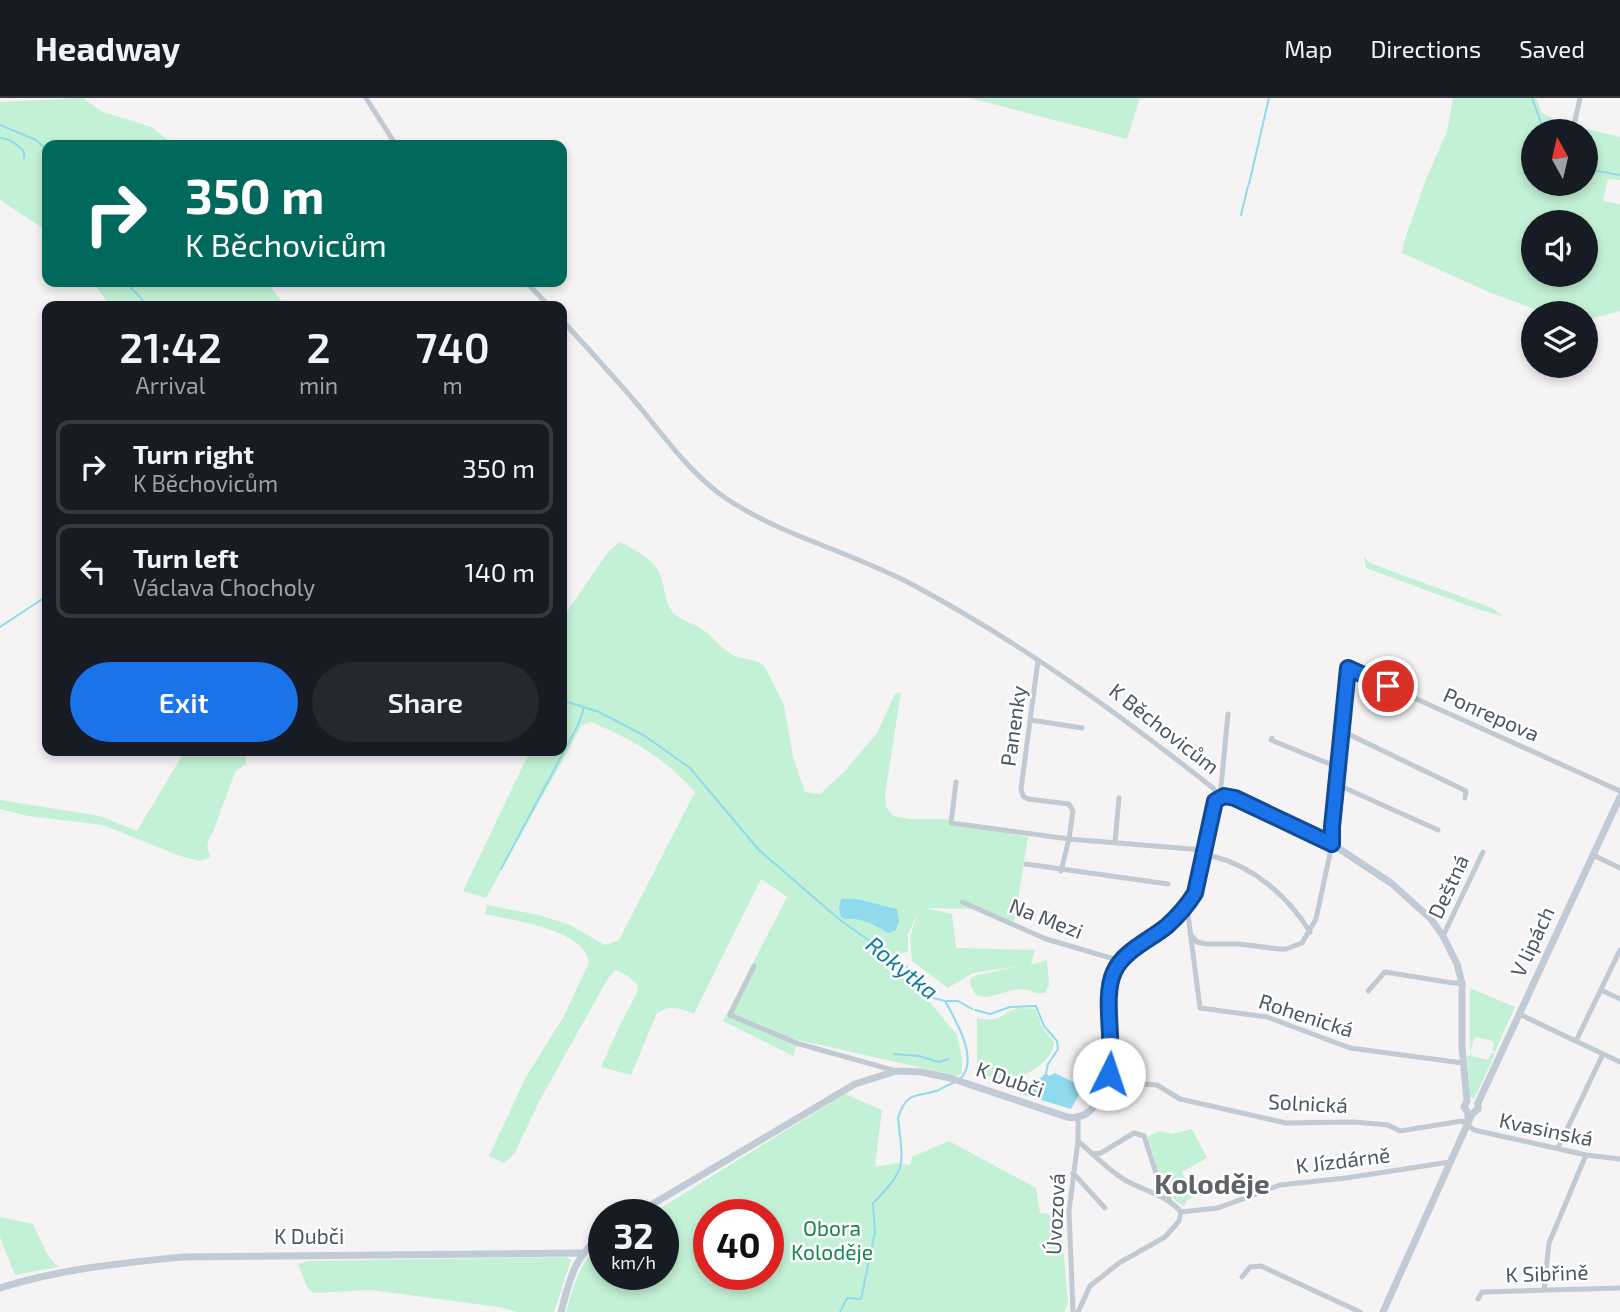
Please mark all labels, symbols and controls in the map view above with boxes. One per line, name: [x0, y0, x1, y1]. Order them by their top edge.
text: Headway: [35, 28, 180, 68]
text: Map: [1284, 34, 1332, 63]
text: Directions: [1370, 34, 1481, 63]
text: Saved: [1519, 34, 1585, 63]
north arrow: [1521, 119, 1598, 196]
map controls: [1521, 119, 1598, 378]
text: 350 m: [185, 165, 325, 224]
icon: right: [70, 168, 161, 259]
button: sound: [1521, 210, 1598, 287]
text: K Běchovicům: [185, 225, 387, 263]
button: layers: [1521, 301, 1598, 378]
text: 21:42: [119, 321, 222, 371]
text: 2: [307, 321, 331, 371]
text: 740: [415, 321, 490, 371]
text: Arrival: [135, 371, 205, 399]
text: min: [299, 371, 338, 399]
text: m: [443, 371, 463, 399]
text: Turn right: [133, 438, 254, 469]
icon: right: [74, 448, 112, 486]
text: 350 m: [462, 452, 535, 483]
text: K Běchovicům: [133, 469, 278, 497]
text: Turn left: [133, 542, 239, 573]
icon: left: [74, 552, 112, 590]
text: 140 m: [464, 556, 535, 587]
text: Václava Chocholy: [133, 573, 315, 601]
pin: [1358, 656, 1418, 716]
button: Exit: [70, 662, 298, 742]
button: Share: [312, 662, 539, 742]
icon: arrive: [1369, 667, 1407, 705]
street label: K Běchovicům: [1105, 677, 1225, 778]
street label: Ponrepova: [1440, 681, 1543, 746]
street label: Panenky: [994, 684, 1031, 768]
street label: Deštná: [1422, 850, 1473, 922]
street label: Na Mezi: [1006, 892, 1087, 943]
street label: V lipách: [1505, 902, 1559, 980]
water label: Rokytka: [861, 930, 945, 1005]
street label: Rohenická: [1256, 988, 1357, 1042]
position arrow: [1072, 1037, 1146, 1111]
street label: K Dubči: [973, 1055, 1048, 1102]
street label: Solnická: [1268, 1088, 1349, 1117]
street label: Kvasinská: [1497, 1106, 1596, 1151]
street label: K Jízdárně: [1294, 1141, 1391, 1178]
district label: Koloděje: [1154, 1166, 1270, 1200]
street label: Úvozová: [1040, 1172, 1069, 1255]
speed limit sign: 40: [693, 1199, 784, 1290]
text: 32: [613, 1214, 654, 1256]
park label: Obora Koloděje: [791, 1215, 873, 1265]
street label: K Dubči: [274, 1223, 344, 1248]
text: km/h: [611, 1251, 656, 1273]
street label: K Sibřině: [1505, 1259, 1589, 1286]

